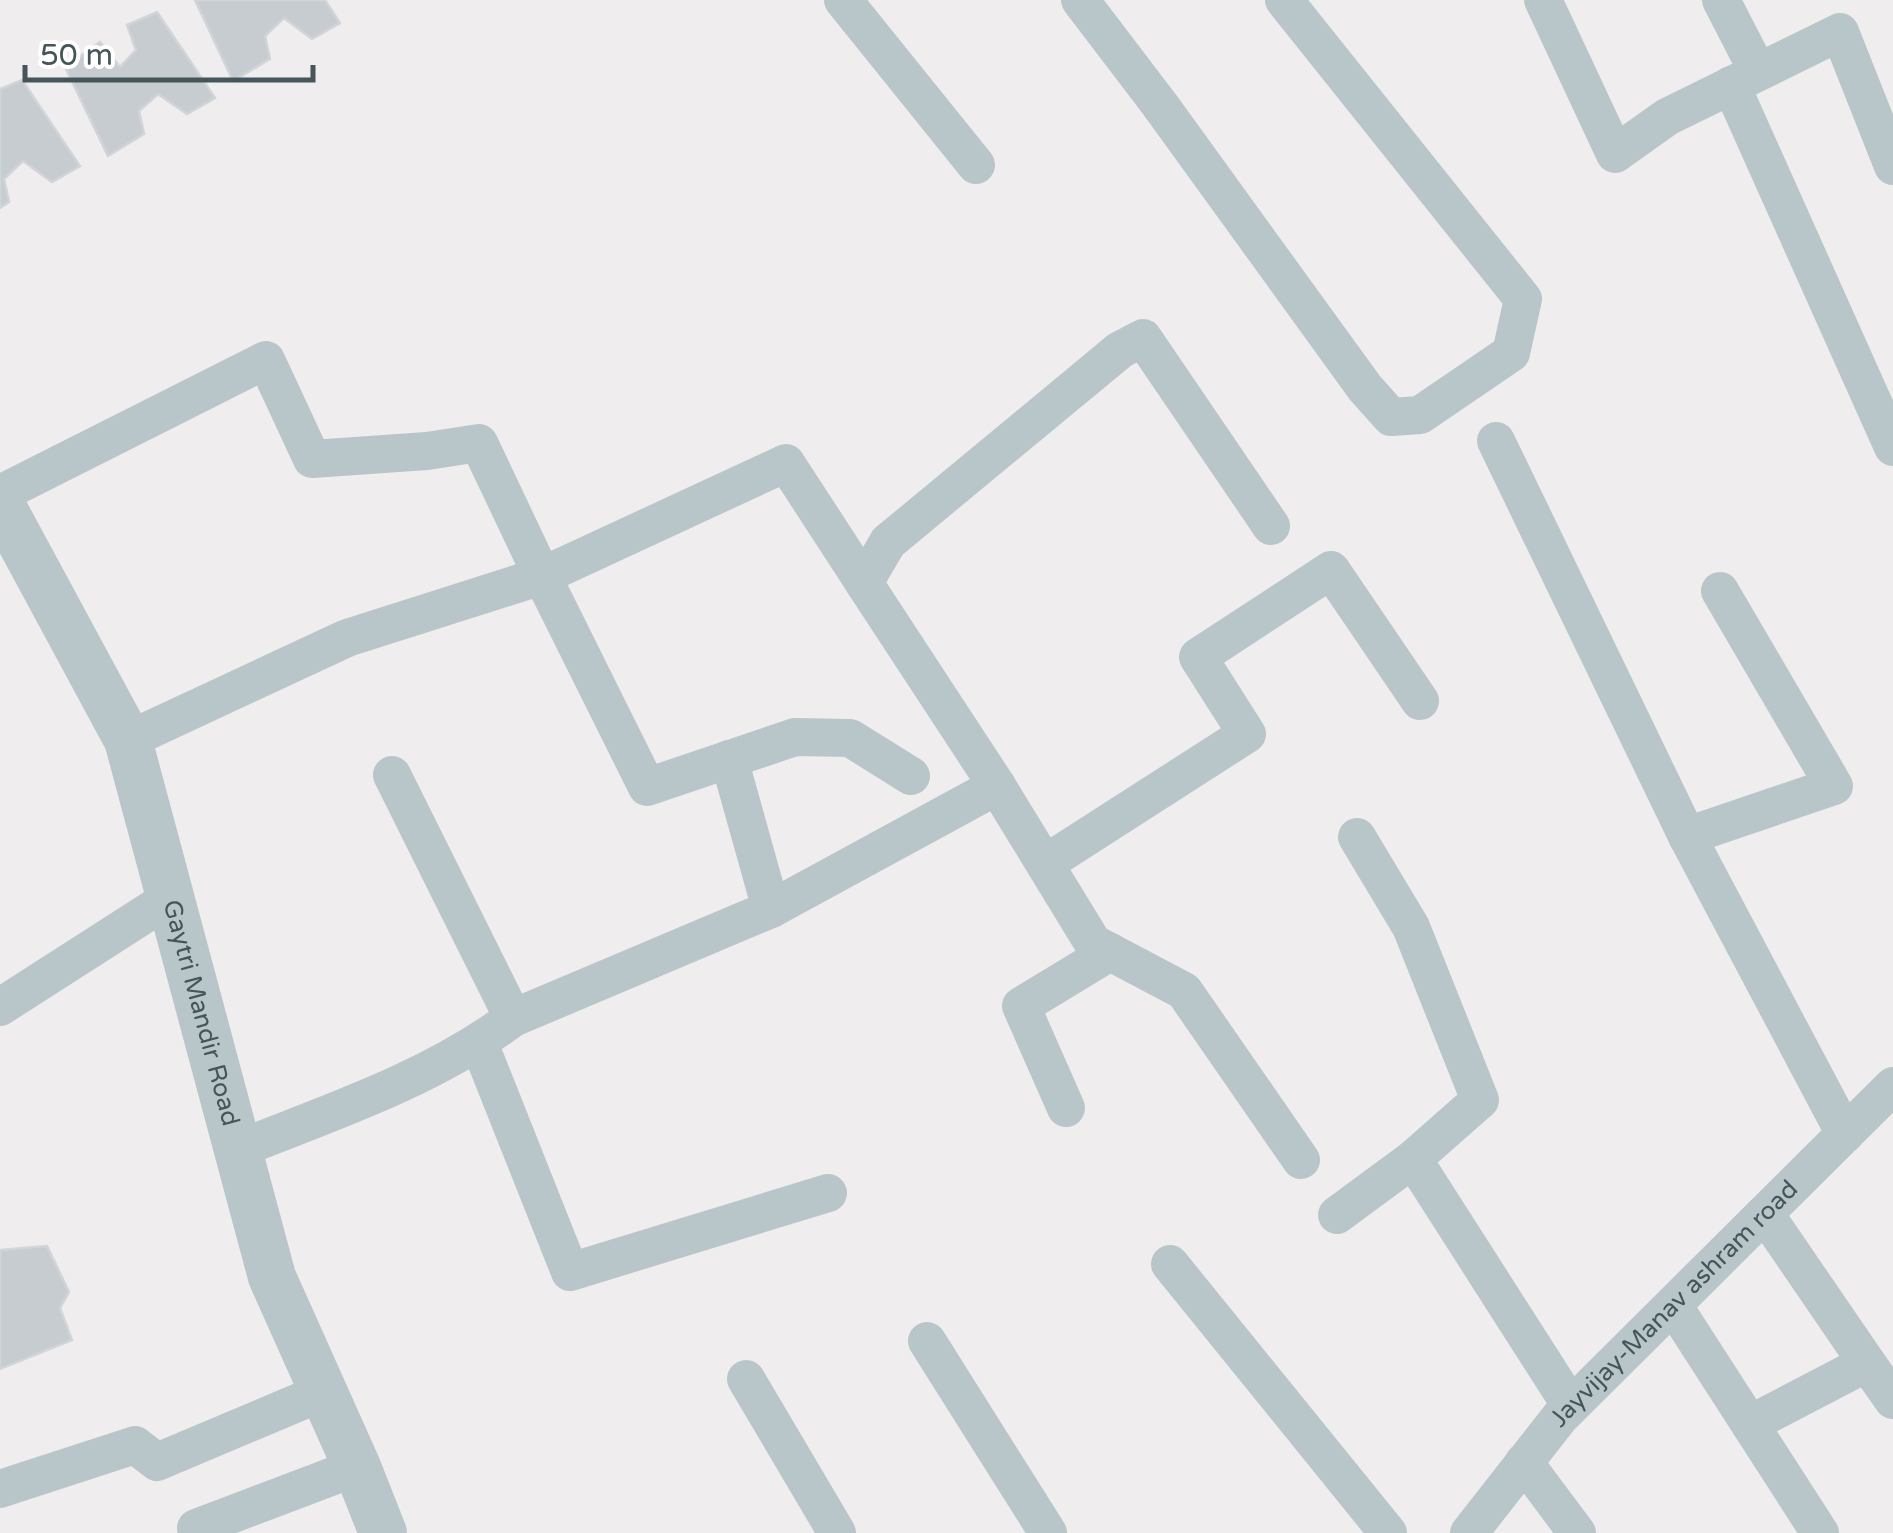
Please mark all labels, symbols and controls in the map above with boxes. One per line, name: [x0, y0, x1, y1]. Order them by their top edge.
scale bar: [25, 20, 312, 82]
text: 50 m: [40, 37, 113, 74]
street label: Gaytri Mandir Road: [157, 897, 246, 1129]
street label: Jayvijay-Manav ashram road: [1543, 1174, 1804, 1433]

